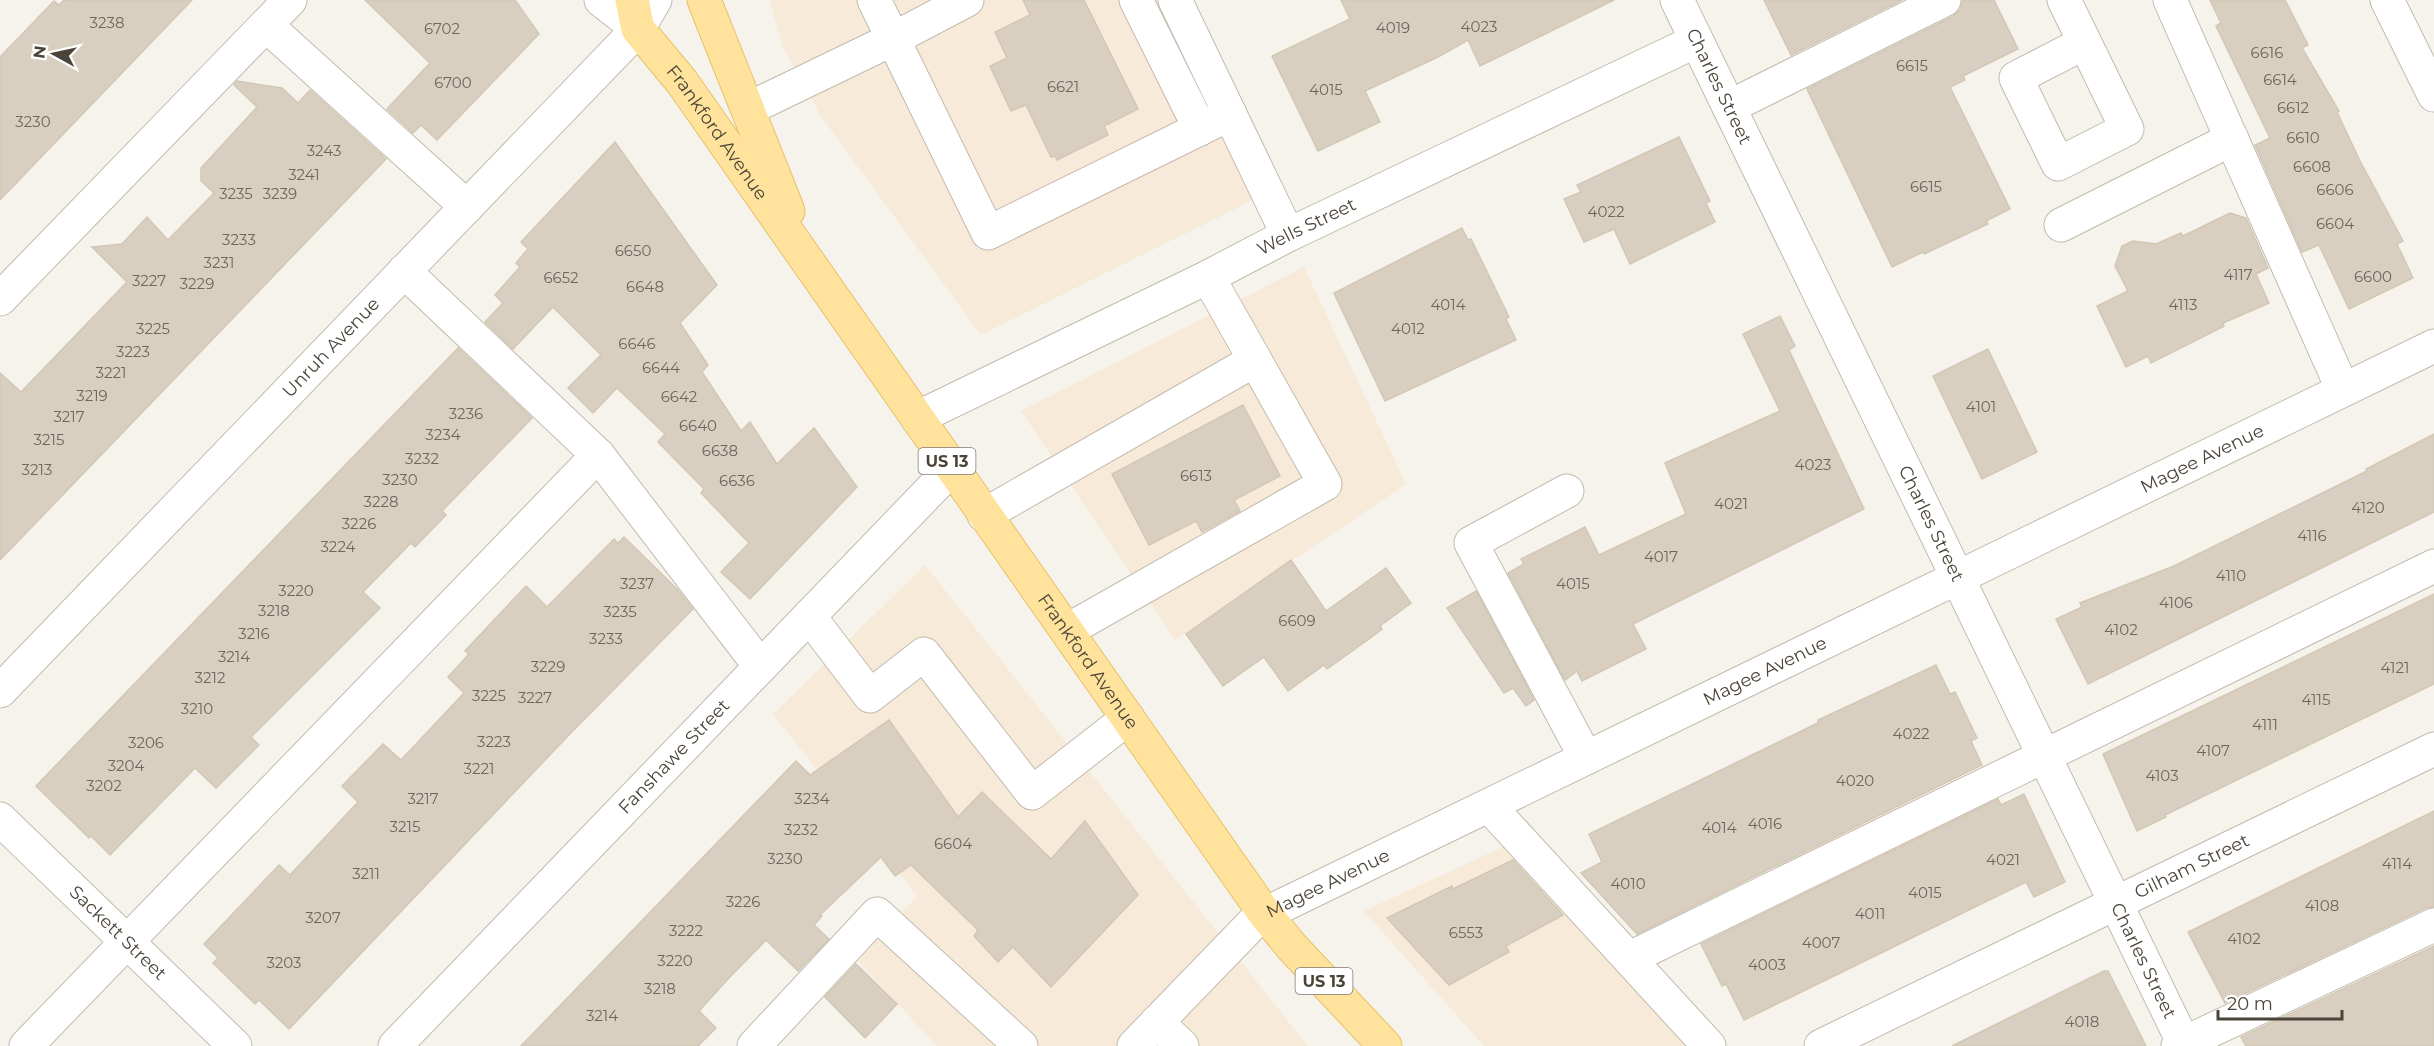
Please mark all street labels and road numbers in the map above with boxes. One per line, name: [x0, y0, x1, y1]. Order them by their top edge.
street label: Charles Street: [1681, 25, 1756, 148]
street label: Frankford Avenue: [662, 61, 772, 204]
street label: Wells Street: [1253, 193, 1360, 260]
street label: Unruh Avenue: [278, 293, 384, 402]
street label: Magee Avenue: [2137, 419, 2268, 498]
road number: US 13: [918, 448, 976, 474]
street label: Charles Street: [1894, 462, 1969, 585]
street label: Frankford Avenue: [1033, 589, 1143, 734]
street label: Magee Avenue: [1700, 632, 1830, 710]
street label: Fanshawe Street: [614, 695, 734, 818]
street label: Gilham Street: [2131, 829, 2253, 903]
street label: Magee Avenue: [1262, 844, 1393, 923]
street label: Sackett Street: [65, 881, 171, 985]
street label: Charles Street: [2106, 899, 2181, 1022]
road number: US 13: [1296, 968, 1352, 994]

